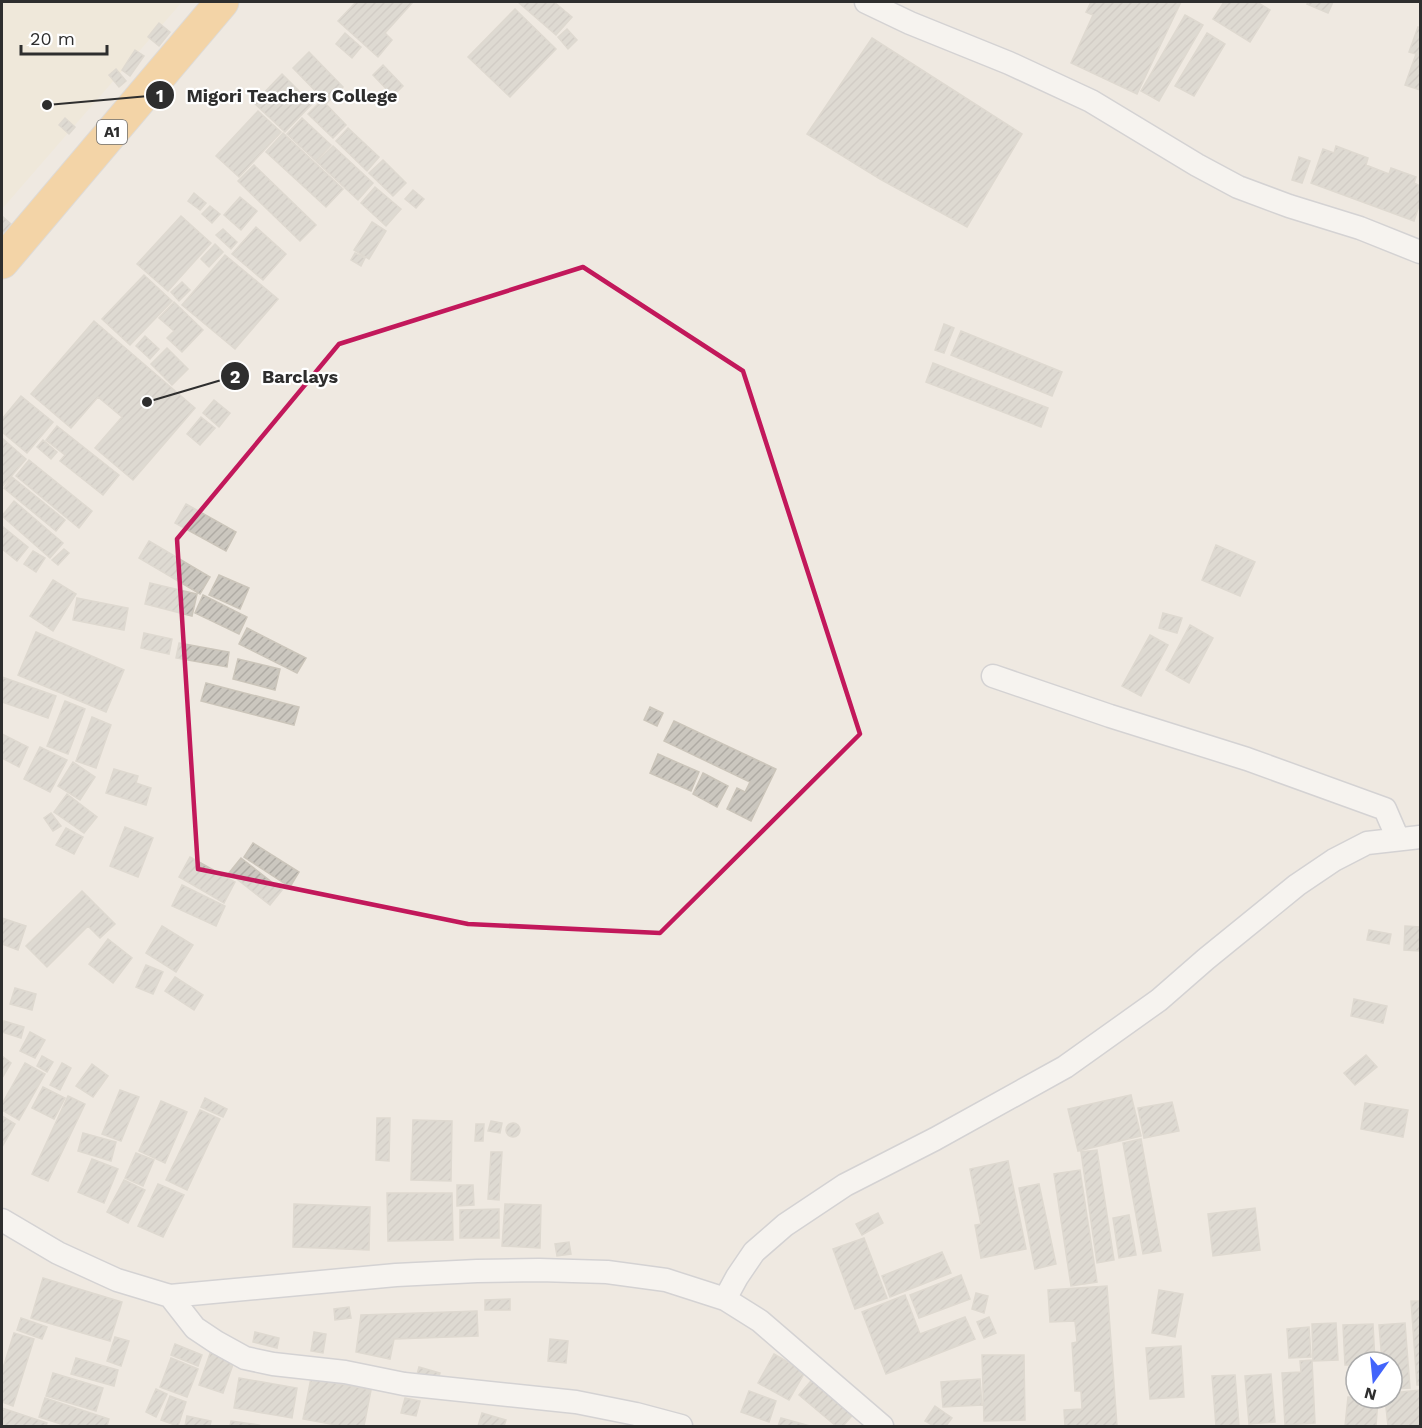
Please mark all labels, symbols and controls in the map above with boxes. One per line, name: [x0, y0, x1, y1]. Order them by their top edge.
scale bar: [21, 18, 106, 56]
text: 20 m: [30, 28, 75, 49]
callout: Migori Teachers College: [145, 77, 410, 113]
text: 1: [156, 85, 164, 106]
text: Migori Teachers College: [186, 85, 398, 106]
road number: A1: [97, 120, 127, 144]
callout: Barclays: [220, 358, 350, 394]
text: 2: [230, 366, 240, 387]
text: Barclays: [262, 366, 338, 387]
north arrow: [1344, 1350, 1404, 1410]
text: N: [1362, 1383, 1378, 1405]

